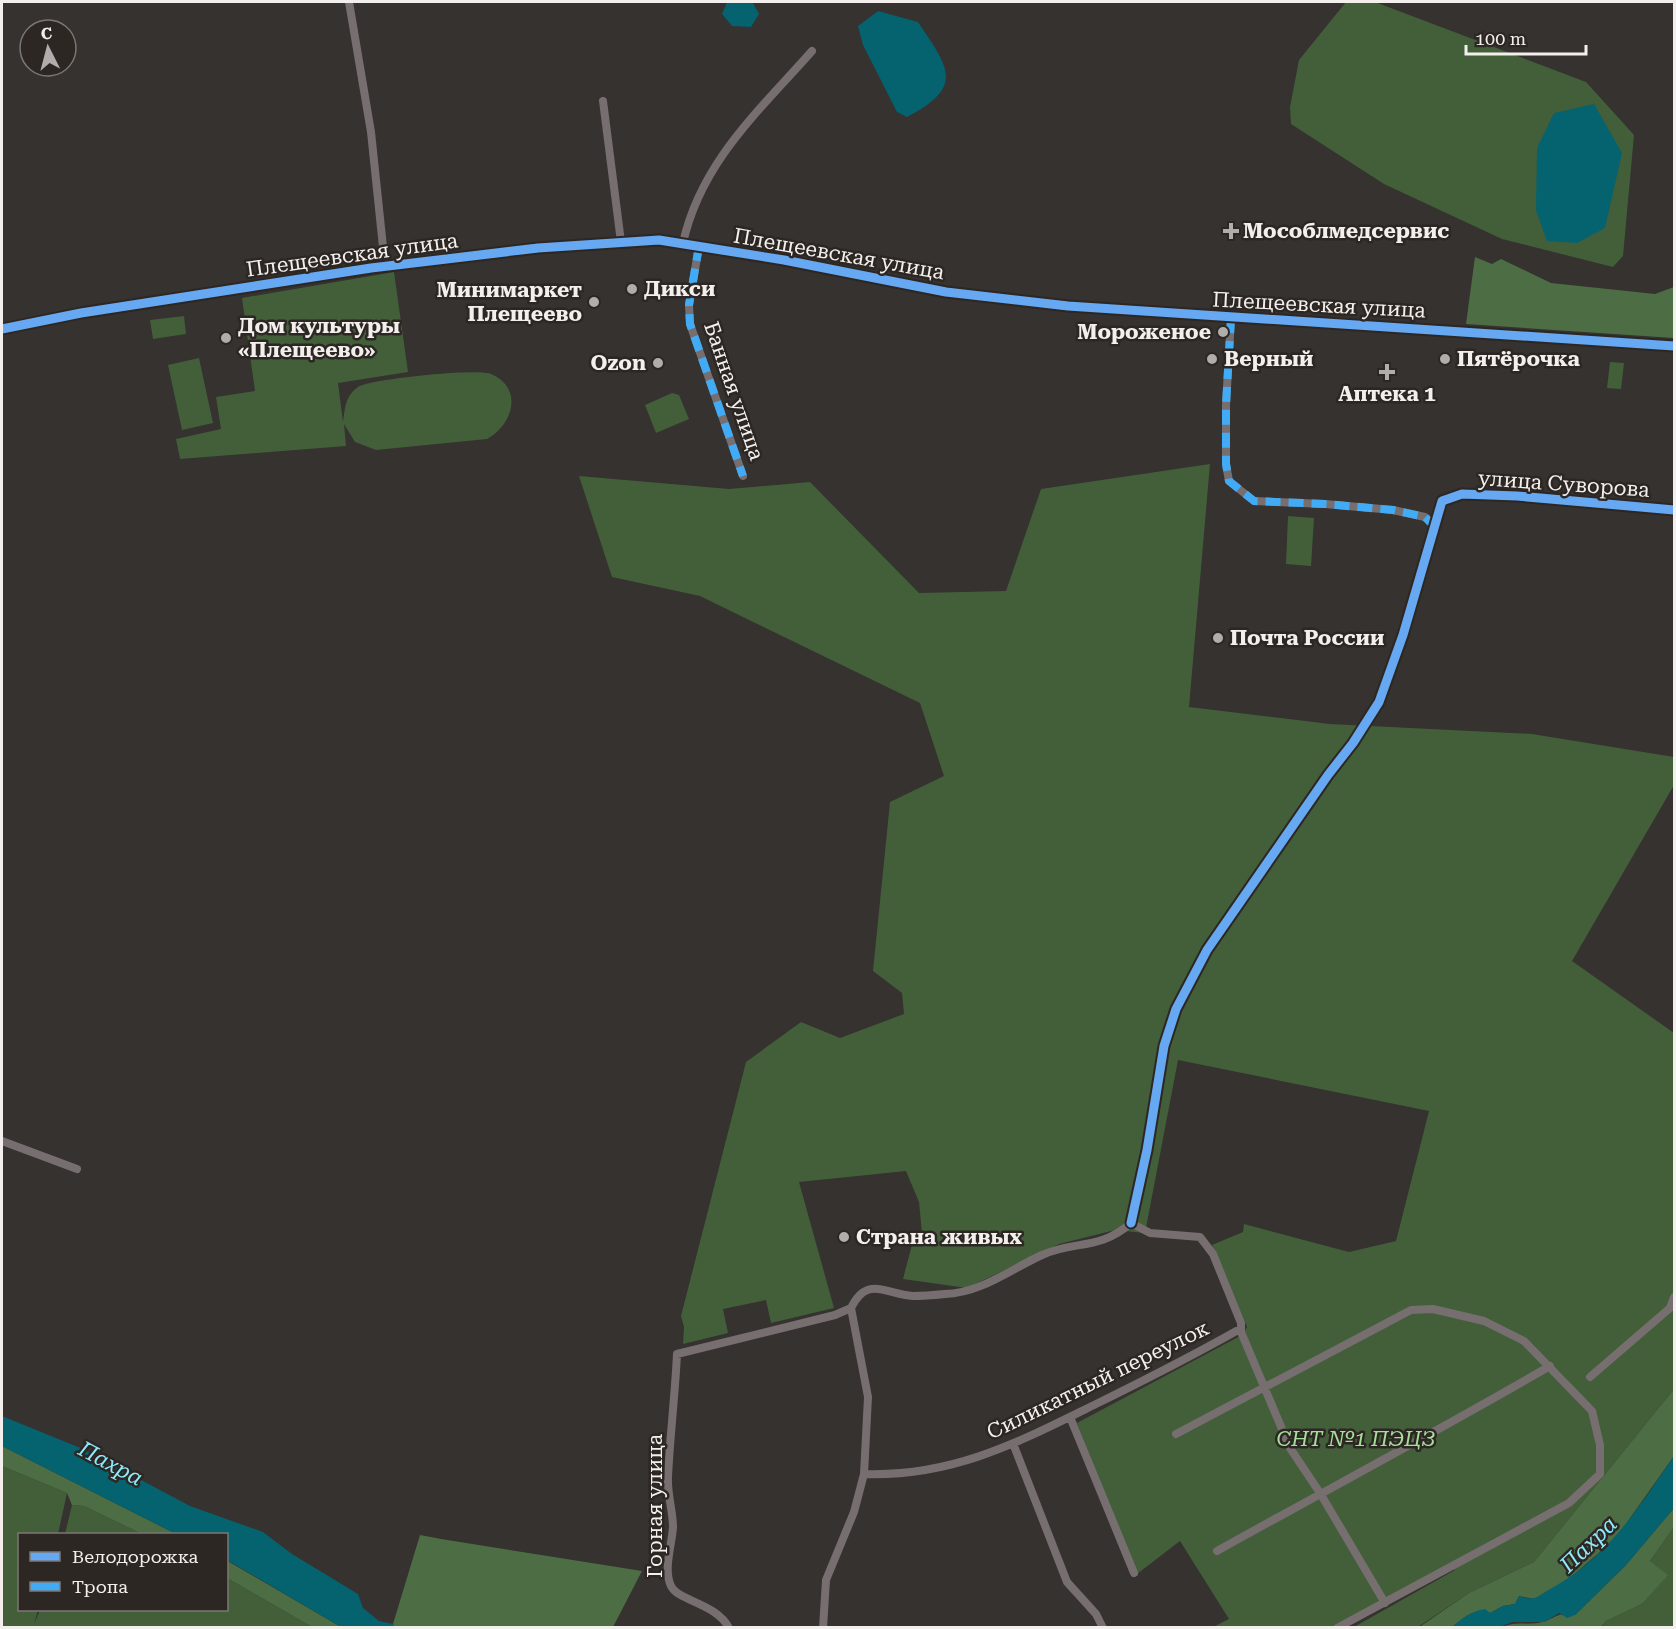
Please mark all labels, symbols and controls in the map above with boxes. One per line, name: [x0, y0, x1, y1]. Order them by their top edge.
north arrow: [18, 18, 78, 78]
scale bar: [1466, 18, 1586, 56]
text: С: [40, 24, 53, 44]
text: 100 m: [1475, 28, 1526, 49]
place label: Мособлмедсервис: [1243, 219, 1449, 243]
street label: Плещеевская улица: [732, 224, 947, 284]
marker: Мособлмедсервис: [1224, 224, 1238, 238]
street label: Плещеевская улица: [245, 228, 460, 282]
place label: Дикси: [644, 277, 715, 301]
place label: Минимаркет Плещеево: [437, 278, 582, 326]
marker: Дикси: [625, 282, 639, 296]
street label: Плещеевская улица: [1212, 287, 1427, 323]
marker: Минимаркет Плещеево: [587, 295, 601, 309]
place label: Дом культуры «Плещеево»: [238, 314, 400, 362]
street label: Банная улица: [699, 319, 769, 464]
place label: Мороженое: [1077, 320, 1211, 344]
marker: Мороженое: [1216, 325, 1230, 339]
marker: Дом культуры «Плещеево»: [219, 331, 233, 345]
place label: Верный: [1224, 347, 1313, 371]
place label: Пятёрочка: [1457, 347, 1580, 371]
place label: Ozon: [591, 351, 646, 375]
marker: Верный: [1205, 352, 1219, 366]
marker: Пятёрочка: [1438, 352, 1452, 366]
marker: Ozon: [651, 356, 665, 370]
marker: Аптека 1: [1380, 365, 1394, 379]
place label: Аптека 1: [1338, 382, 1436, 406]
street label: улица Суворова: [1477, 466, 1651, 502]
place label: Почта России: [1230, 626, 1384, 650]
marker: Почта России: [1211, 631, 1225, 645]
place label: Страна живых: [856, 1225, 1023, 1249]
marker: Страна живых: [837, 1230, 851, 1244]
street label: Силикатный переулок: [983, 1316, 1213, 1444]
park label: СНТ №1 ПЭЦЗ: [1276, 1427, 1436, 1451]
street label: Горная улица: [643, 1433, 667, 1578]
water label: Пахра: [74, 1436, 147, 1491]
water label: Пахра: [1554, 1511, 1622, 1578]
legend: [18, 1533, 228, 1611]
text: Велодорожка: [72, 1546, 198, 1567]
text: Тропа: [72, 1576, 128, 1597]

